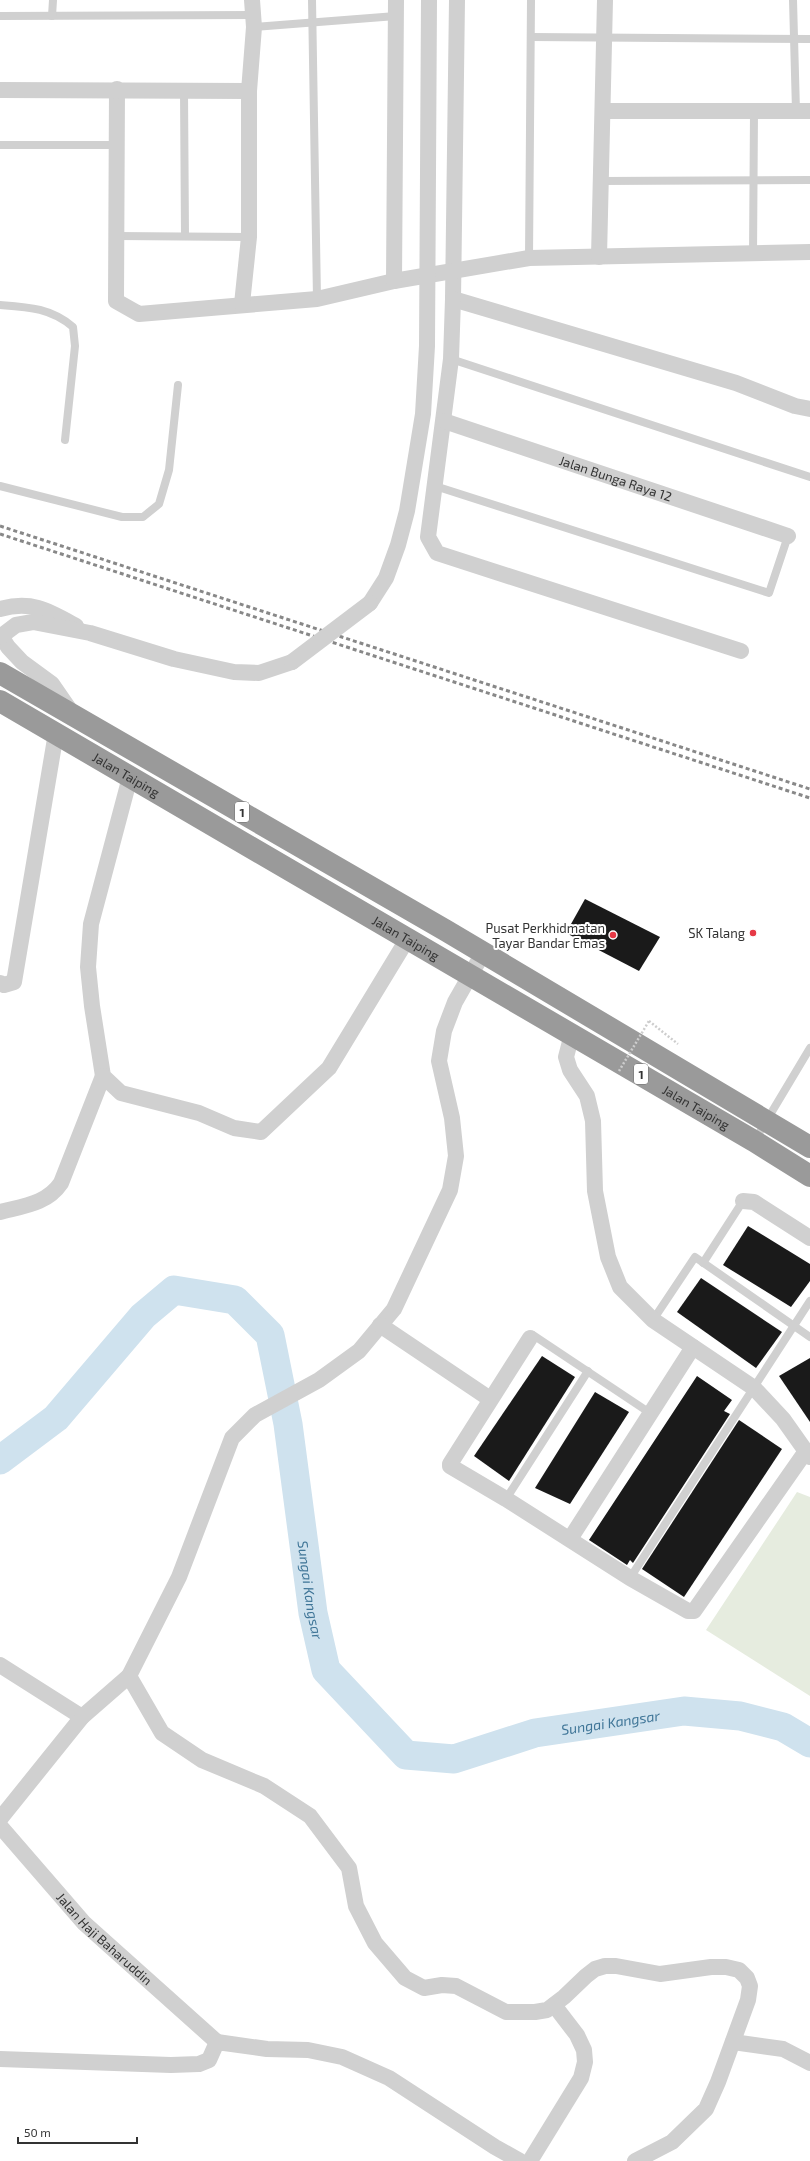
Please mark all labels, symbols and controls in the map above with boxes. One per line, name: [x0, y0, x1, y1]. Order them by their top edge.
street label: Jalan Bunga Raya 12: [557, 452, 674, 505]
street label: Jalan Taiping: [90, 749, 163, 800]
road number: 1: [235, 802, 249, 822]
street label: Jalan Taiping: [369, 912, 442, 964]
place label: Pusat Perkhidmatan Tayar Bandar Emas: [486, 920, 605, 951]
place label: SK Talang: [688, 925, 745, 941]
marker: SK Talang: [748, 928, 758, 938]
marker: Pusat Perkhidmatan Tayar Bandar Emas: [608, 930, 618, 940]
road number: 1: [634, 1064, 648, 1084]
street label: Jalan Taiping: [660, 1081, 733, 1133]
water label: Sungai Kangsar: [295, 1539, 327, 1641]
water label: Sungai Kangsar: [560, 1706, 661, 1738]
street label: Jalan Haji Baharuddin: [53, 1889, 156, 1988]
scale bar: [18, 2119, 137, 2145]
text: 50 m: [24, 2125, 51, 2139]

